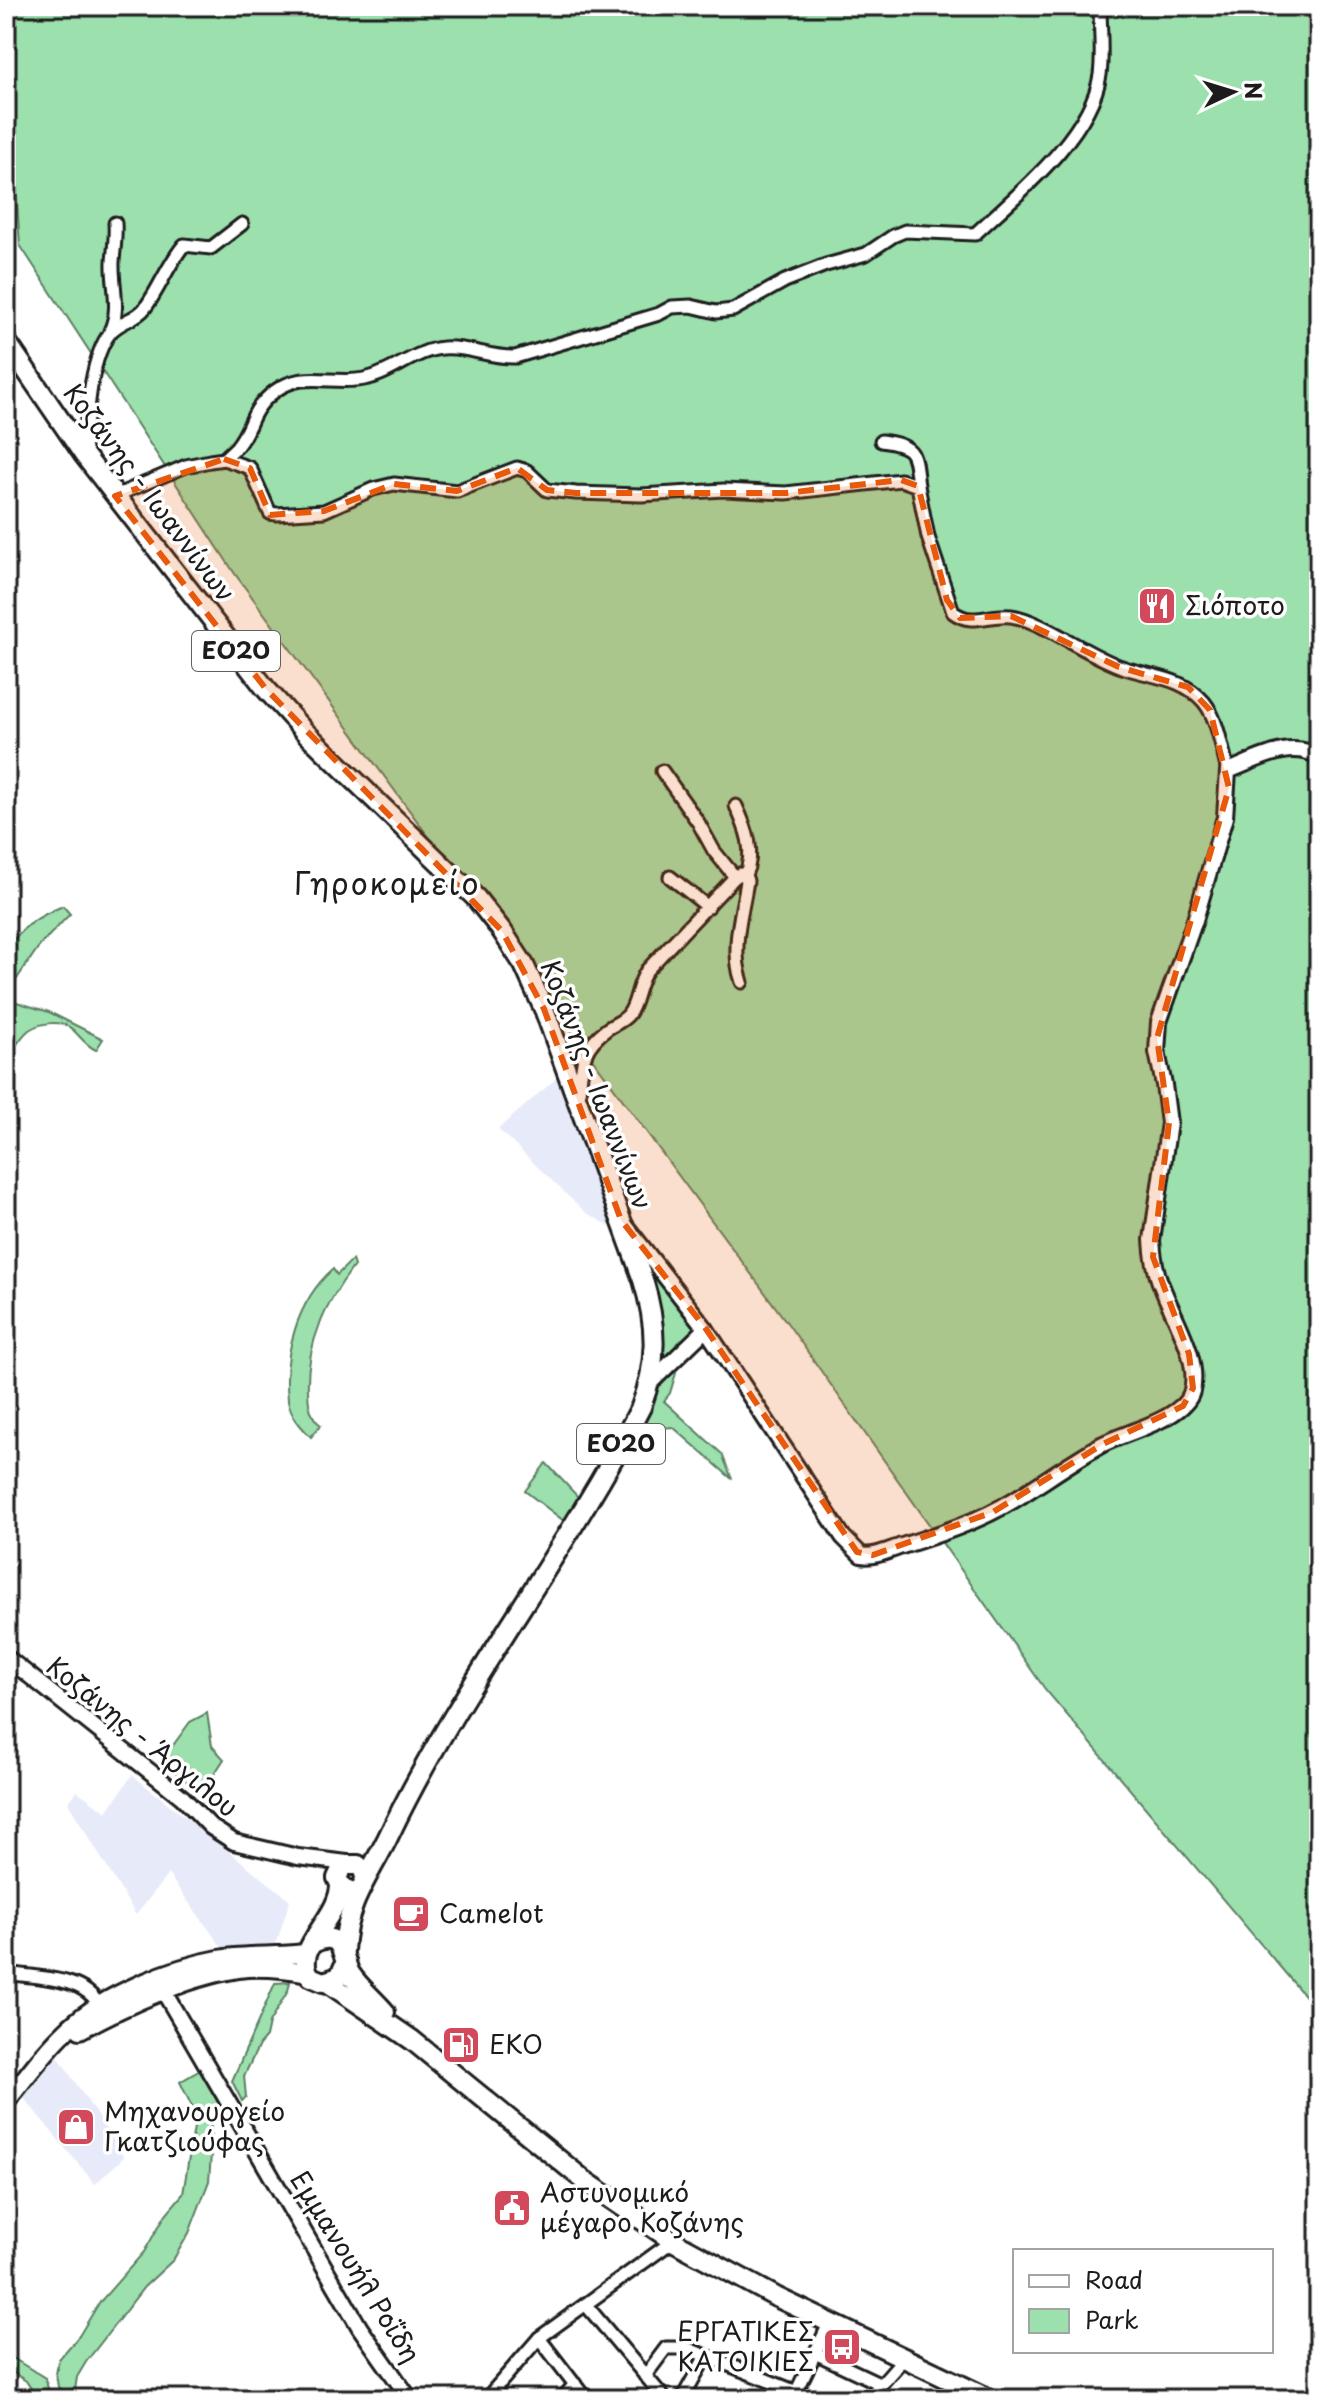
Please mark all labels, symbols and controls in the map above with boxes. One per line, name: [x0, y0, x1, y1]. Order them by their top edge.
north arrow: [1193, 52, 1273, 132]
text: N: [1237, 81, 1272, 100]
street label: Κοζάνης - Ιωαννίνων: [55, 375, 246, 610]
restaurant icon: Σιόποτο: [1136, 585, 1178, 627]
place label: Σιόποτο: [1185, 585, 1285, 624]
road number: ΕΟ20: [192, 631, 280, 671]
district label: Γηροκομείο: [294, 860, 480, 905]
street label: Κοζάνης - Ιωαννίνων: [532, 954, 663, 1215]
road number: ΕΟ20: [577, 1424, 665, 1464]
street label: Κοζάνης - Άργιλου: [39, 1646, 247, 1826]
cafe icon: Camelot: [390, 1893, 432, 1935]
place label: Camelot: [439, 1893, 544, 1932]
fuel station icon: EKO: [440, 2024, 482, 2066]
place label: EKO: [489, 2024, 543, 2063]
place label: Μηχανουργείο Γκατζιούφας: [104, 2091, 285, 2160]
shop icon: Μηχανουργείο Γκατζιούφας: [55, 2106, 97, 2148]
street label: Εμμανουήλ Ροΐδη: [282, 2163, 431, 2370]
place label: Αστυνομικό μέγαρο Κοζάνης: [540, 2172, 744, 2241]
public building icon: Αστυνομικό μέγαρο Κοζάνης: [491, 2187, 533, 2229]
legend: [1013, 2249, 1273, 2353]
text: Road: [1085, 2261, 1143, 2297]
text: Park: [1085, 2301, 1139, 2337]
place label: ΕΡΓΑΤΙΚΕΣ ΚΑΤΟΙΚΙΕΣ: [677, 2311, 814, 2380]
bus stop icon: ΕΡΓΑΤΙΚΕΣ ΚΑΤΟΙΚΙΕΣ: [821, 2326, 863, 2368]

